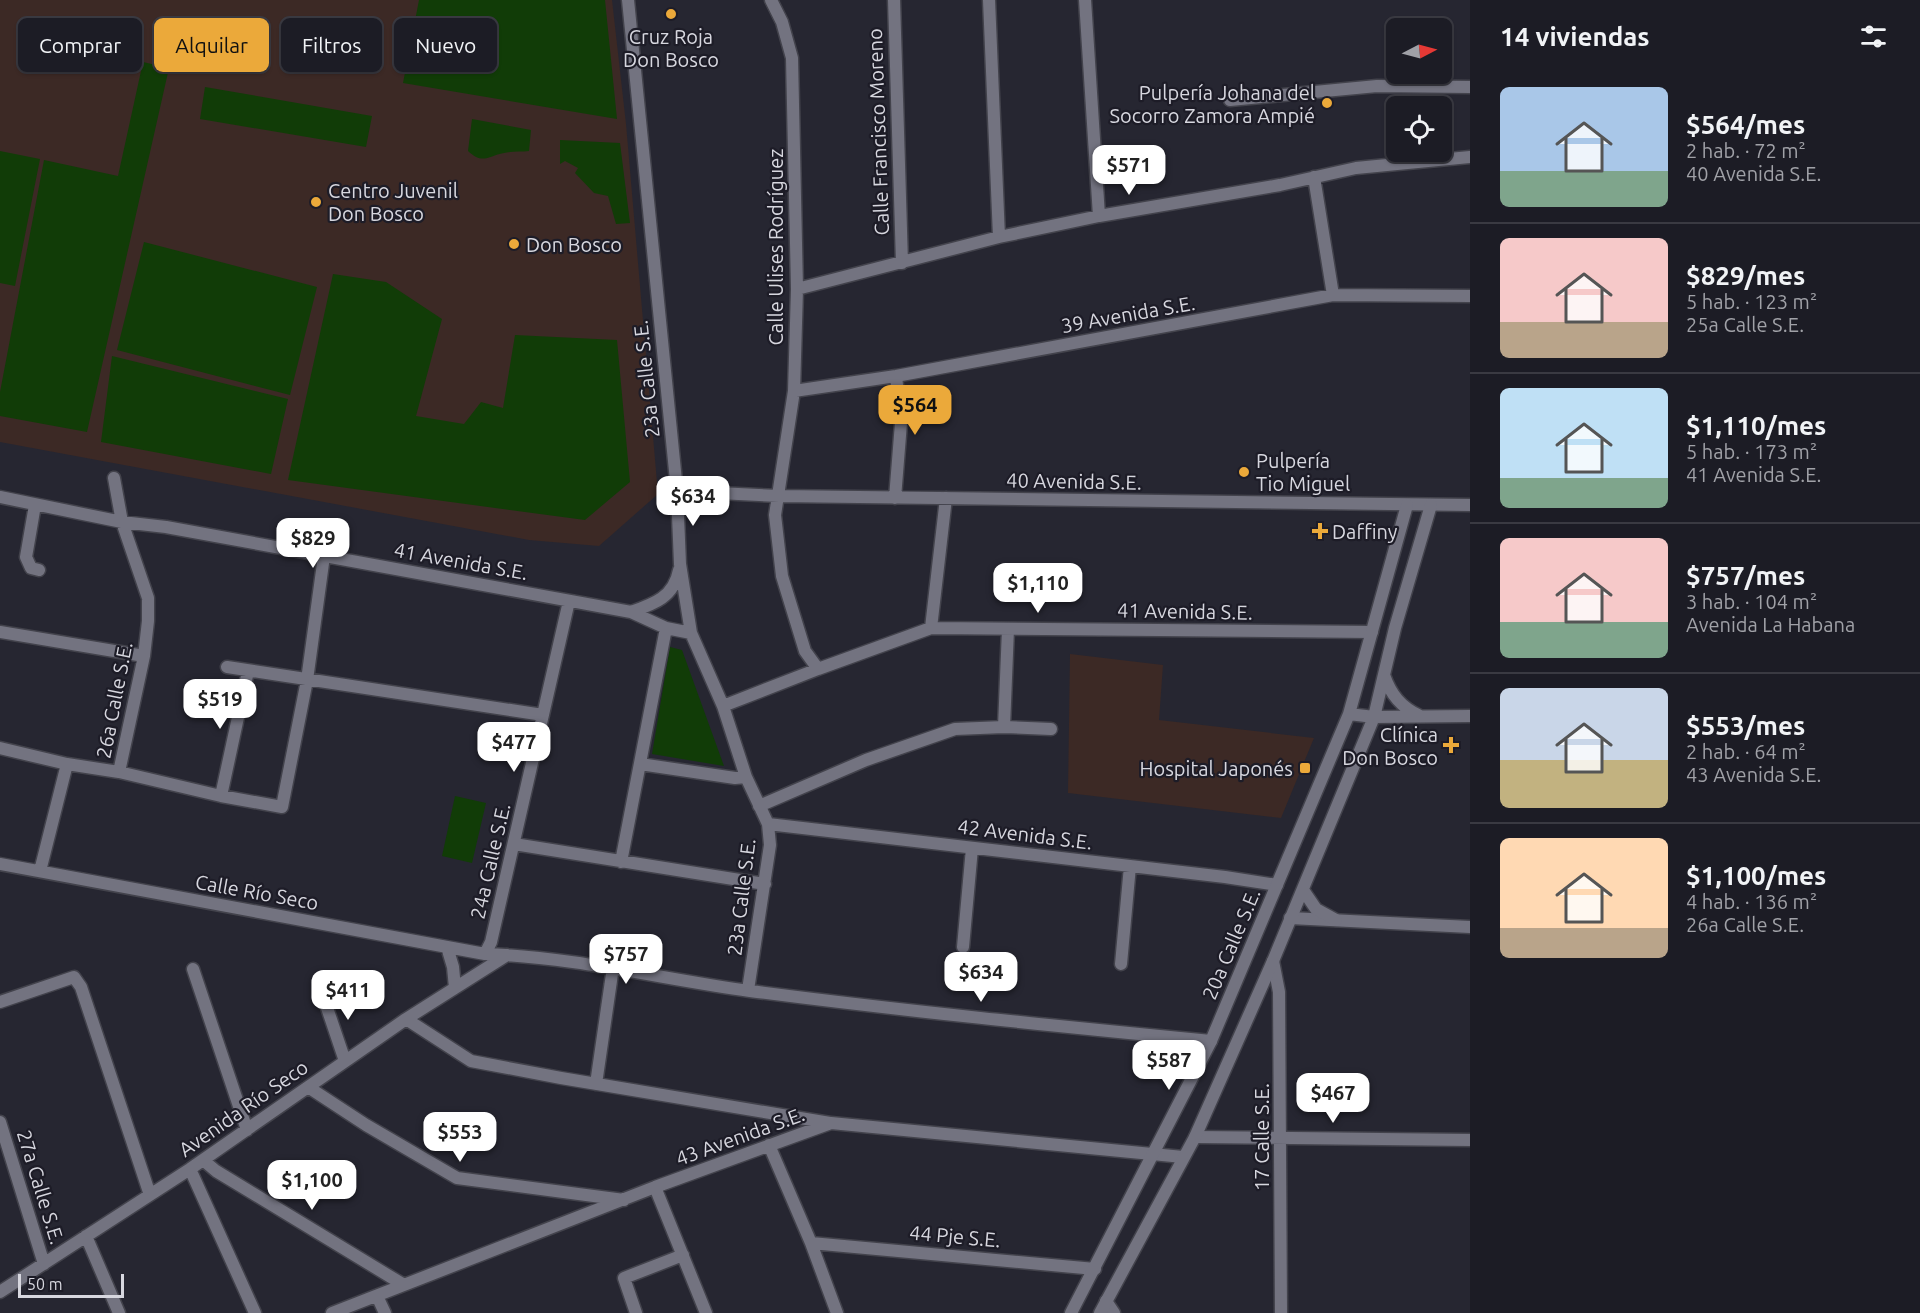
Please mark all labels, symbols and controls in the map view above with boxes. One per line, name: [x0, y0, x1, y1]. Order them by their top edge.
marker: Cruz Roja Don Bosco: [664, 7, 678, 21]
chip: Comprar: [18, 18, 142, 72]
chip: Alquilar: [154, 18, 269, 72]
chip: Filtros: [281, 18, 382, 72]
chip: Nuevo: [394, 18, 497, 72]
north arrow: [1386, 18, 1452, 84]
map controls: [1386, 18, 1452, 162]
icon: filters: [1857, 20, 1890, 53]
text: 14 viviendas: [1500, 22, 1650, 51]
place label: Cruz Roja Don Bosco: [623, 25, 719, 71]
street label: Calle Francisco Moreno: [863, 28, 893, 236]
place label: Pulpería Johana del Socorro Zamora Ampié: [1110, 81, 1315, 127]
marker: Pulpería Johana del Socorro Zamora Ampié: [1320, 96, 1334, 110]
button: locate: [1386, 96, 1452, 162]
text: $564/mes: [1686, 110, 1805, 139]
icon: home: [1548, 111, 1620, 183]
text: 2 hab. · 72 m²: [1686, 139, 1806, 162]
pin: $571: [1093, 145, 1165, 196]
street label: Calle Ulises Rodríguez: [764, 149, 787, 345]
text: $571: [1106, 153, 1152, 176]
text: 40 Avenida S.E.: [1686, 162, 1822, 185]
place label: Centro Juvenil Don Bosco: [328, 179, 458, 225]
marker: Centro Juvenil Don Bosco: [309, 195, 323, 209]
place label: Don Bosco: [526, 233, 622, 256]
marker: Don Bosco: [507, 237, 521, 251]
text: $829/mes: [1686, 261, 1805, 290]
icon: home: [1548, 262, 1620, 334]
text: 5 hab. · 123 m²: [1686, 290, 1817, 313]
street label: 39 Avenida S.E.: [1059, 291, 1197, 337]
text: 25a Calle S.E.: [1686, 313, 1804, 336]
street label: 23a Calle S.E.: [628, 319, 664, 439]
pin: $564: [879, 385, 951, 436]
text: $564: [892, 393, 938, 416]
text: $1,110/mes: [1686, 411, 1826, 440]
icon: home: [1548, 412, 1620, 484]
text: 5 hab. · 173 m²: [1686, 440, 1817, 463]
place label: Pulpería Tio Miguel: [1256, 449, 1350, 495]
text: 41 Avenida S.E.: [1686, 463, 1822, 486]
marker: Pulpería Tio Miguel: [1237, 465, 1251, 479]
street label: 40 Avenida S.E.: [1006, 468, 1142, 494]
pin: $634: [657, 476, 729, 527]
text: $634: [670, 484, 716, 507]
pin: $829: [277, 518, 349, 569]
place label: Daffiny: [1332, 520, 1398, 543]
marker: Daffiny: [1313, 524, 1327, 538]
text: $829: [290, 526, 336, 549]
street label: 41 Avenida S.E.: [392, 538, 530, 584]
text: $757/mes: [1686, 561, 1805, 590]
icon: home: [1548, 562, 1620, 634]
pin: $1,110: [989, 563, 1087, 614]
text: $1,110: [1007, 571, 1069, 594]
text: 3 hab. · 104 m²: [1686, 590, 1817, 613]
street label: 41 Avenida S.E.: [1117, 598, 1253, 624]
text: Avenida La Habana: [1686, 613, 1855, 636]
street label: 26a Calle S.E.: [91, 640, 137, 760]
pin: $519: [184, 679, 256, 730]
text: $519: [197, 687, 243, 710]
text: $553/mes: [1686, 711, 1805, 740]
icon: home: [1548, 712, 1620, 784]
pin: $477: [478, 722, 550, 773]
place label: Clínica Don Bosco: [1342, 723, 1438, 769]
text: $477: [491, 730, 537, 753]
marker: Clínica Don Bosco: [1442, 736, 1460, 754]
text: 2 hab. · 64 m²: [1686, 740, 1806, 763]
place label: Hospital Japonés: [1140, 757, 1293, 780]
marker: Hospital Japonés: [1298, 761, 1312, 775]
text: 43 Avenida S.E.: [1686, 763, 1822, 786]
street label: 24a Calle S.E.: [466, 801, 514, 921]
street label: 42 Avenida S.E.: [956, 814, 1094, 854]
street label: 23a Calle S.E.: [722, 837, 760, 957]
text: $1,100/mes: [1686, 861, 1826, 890]
icon: home: [1548, 862, 1620, 934]
street label: Calle Río Seco: [194, 870, 320, 914]
street label: 20a Calle S.E.: [1197, 885, 1265, 1003]
text: 4 hab. · 136 m²: [1686, 890, 1817, 913]
text: 26a Calle S.E.: [1686, 913, 1804, 936]
pin: $757: [590, 934, 662, 985]
text: $757: [603, 942, 649, 965]
pin: $634: [945, 952, 1017, 1003]
text: $634: [958, 960, 1004, 983]
pin: $411: [312, 970, 384, 1021]
text: $411: [325, 978, 371, 1001]
pin: $587: [1133, 1040, 1205, 1091]
text: $587: [1146, 1048, 1192, 1071]
street label: Avenida Río Seco: [174, 1055, 312, 1161]
pin: $467: [1297, 1073, 1369, 1124]
text: $467: [1310, 1081, 1356, 1104]
street label: 17 Calle S.E.: [1250, 1083, 1273, 1191]
street label: 43 Avenida S.E.: [672, 1102, 808, 1170]
pin: $553: [424, 1112, 496, 1163]
text: $553: [437, 1120, 483, 1143]
street label: 27a Calle S.E.: [13, 1127, 69, 1247]
pin: $1,100: [263, 1160, 361, 1211]
text: $1,100: [281, 1168, 343, 1191]
street label: 44 Pje S.E.: [908, 1221, 1002, 1251]
scale bar: [18, 1271, 124, 1298]
text: 50 m: [27, 1275, 63, 1293]

